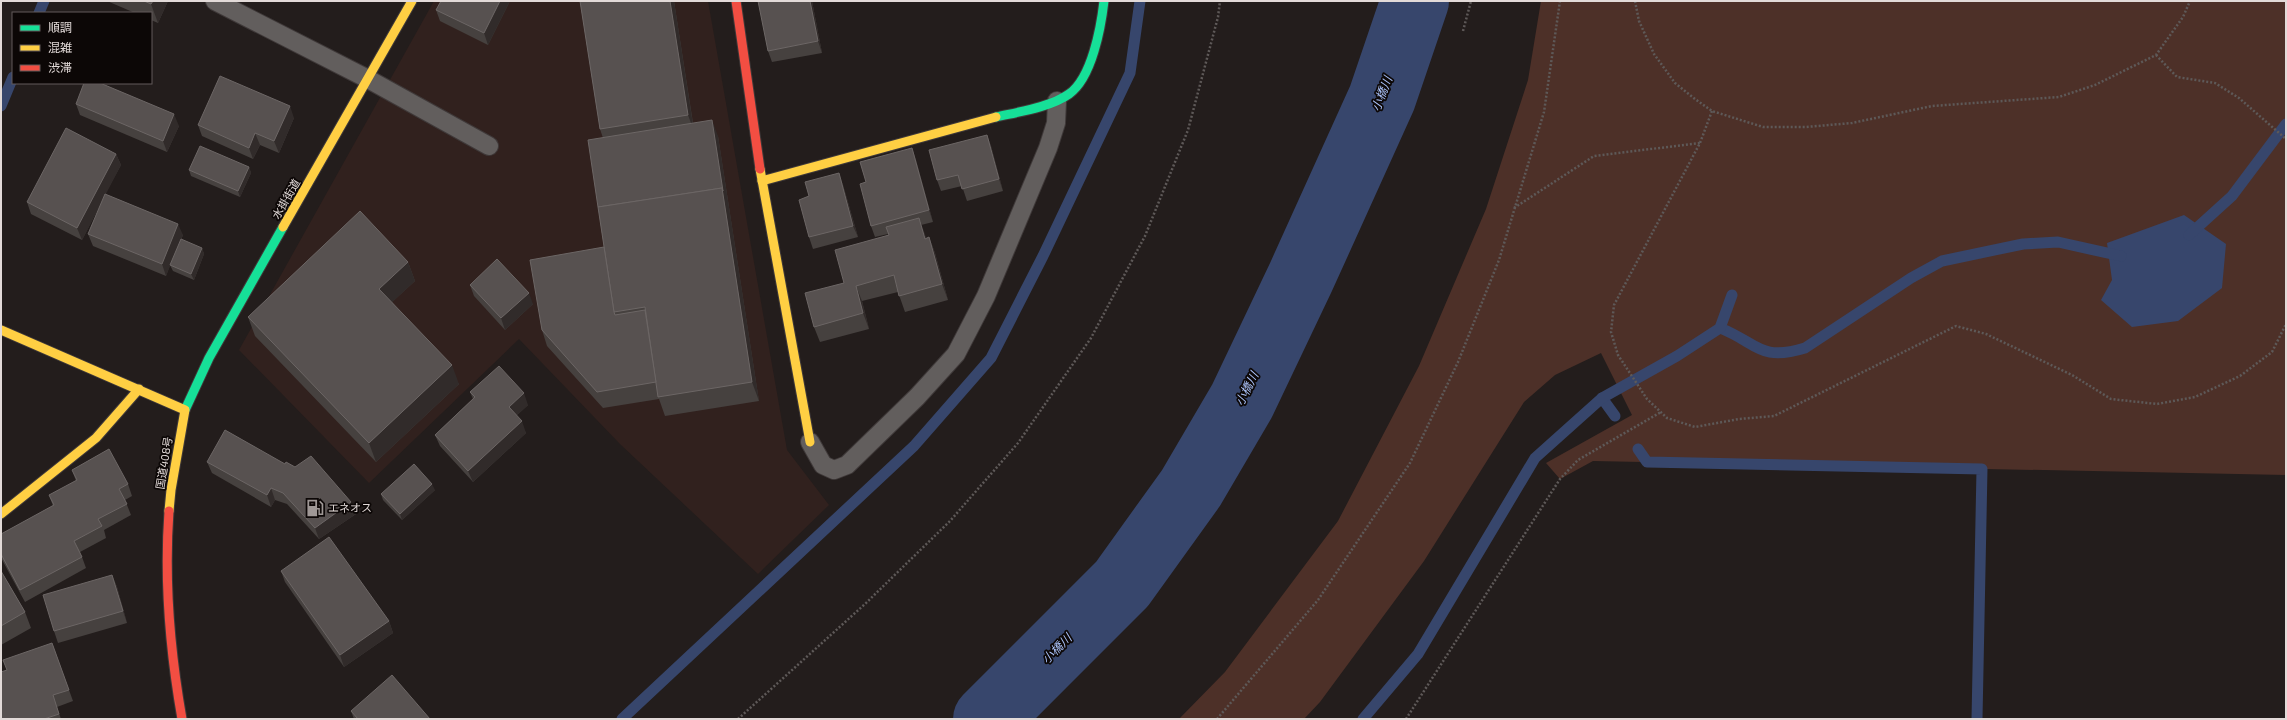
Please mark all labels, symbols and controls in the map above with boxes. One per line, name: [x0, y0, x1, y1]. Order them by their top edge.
legend: [12, 12, 152, 84]
text: 順調: [48, 20, 72, 34]
text: 混雑: [48, 40, 72, 54]
text: 渋滞: [48, 60, 72, 74]
water label: 小橋川: [1368, 72, 1395, 113]
street label: 水掛街道: [269, 176, 302, 221]
water label: 小橋川: [1232, 368, 1261, 408]
street label: 国道408号: [153, 436, 174, 490]
fuel station icon: エネオス: [305, 498, 325, 518]
place label: エネオス: [328, 501, 372, 514]
water label: 小橋川: [1039, 629, 1075, 666]

